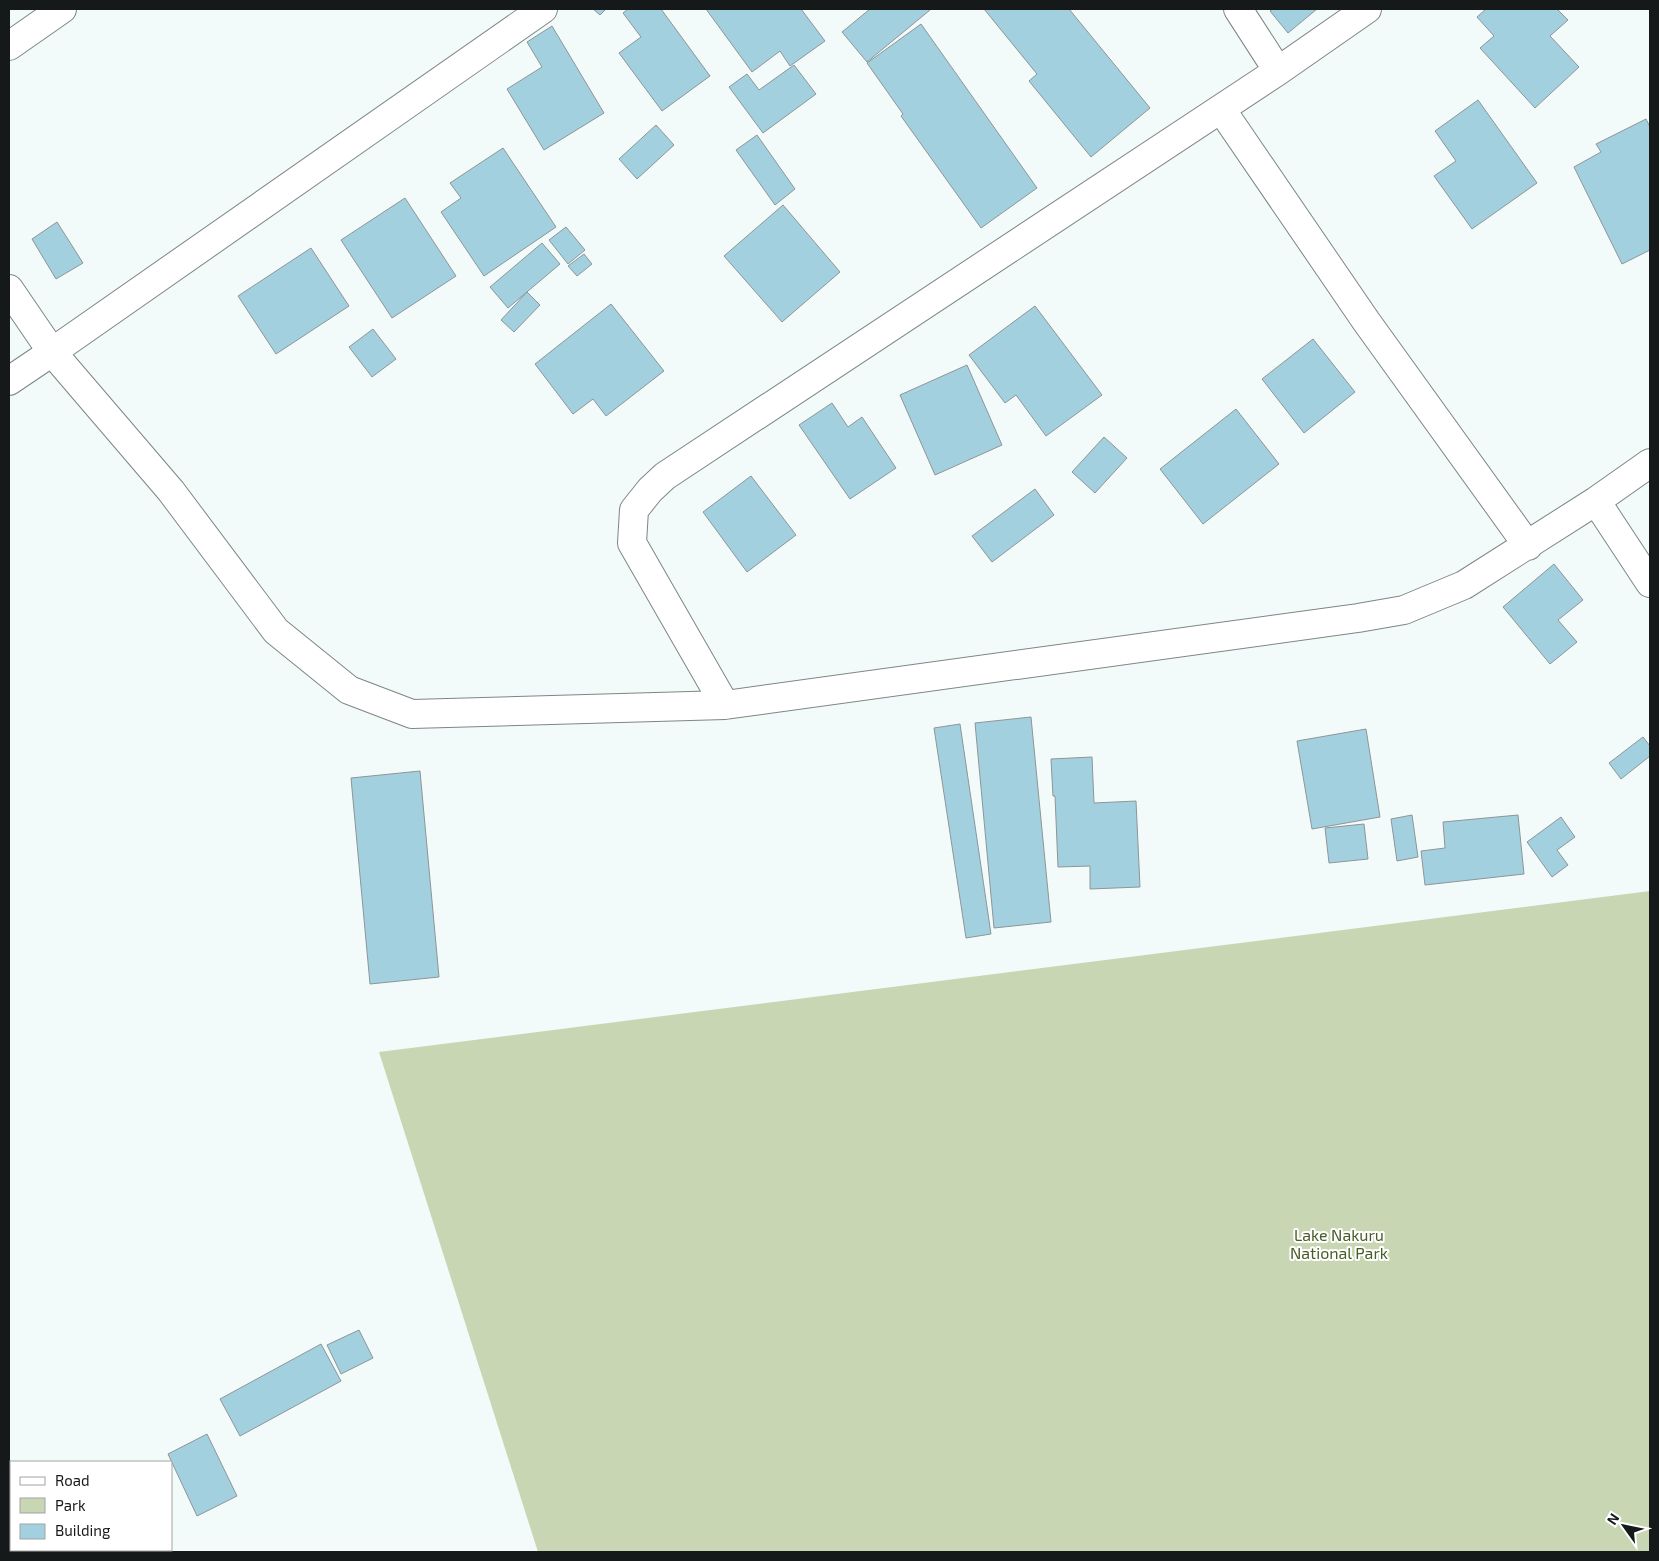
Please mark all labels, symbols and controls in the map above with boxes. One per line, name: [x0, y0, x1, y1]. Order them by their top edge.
park label: Lake Nakuru National Park: [1290, 1225, 1388, 1262]
legend: [10, 1461, 172, 1551]
text: Road: [55, 1471, 90, 1489]
text: Park: [55, 1496, 86, 1514]
north arrow: [1599, 1501, 1649, 1551]
text: N: [1603, 1510, 1623, 1528]
text: Building: [55, 1521, 111, 1539]

